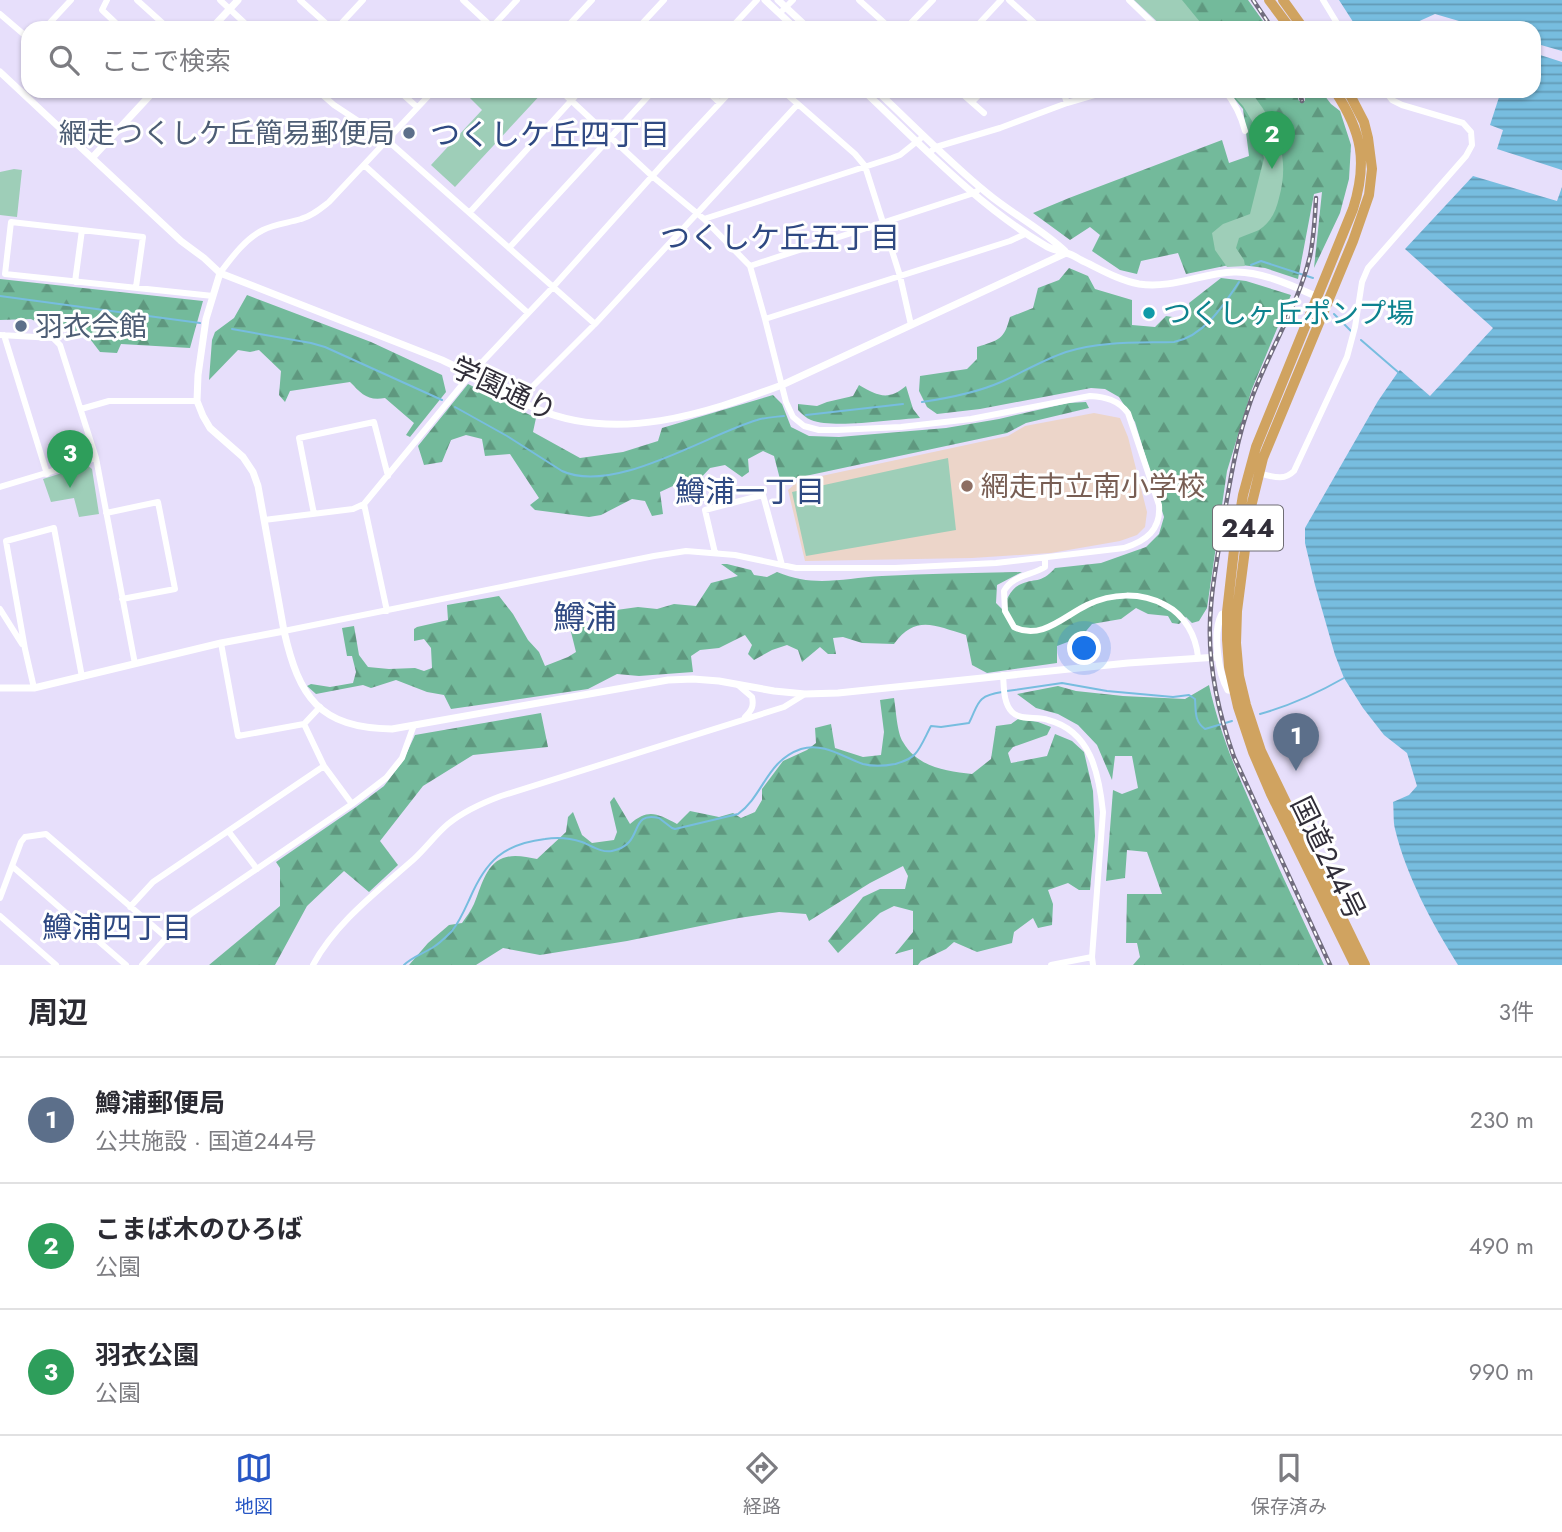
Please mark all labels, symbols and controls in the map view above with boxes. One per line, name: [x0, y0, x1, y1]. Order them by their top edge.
search box: [21, 21, 1541, 98]
icon: search: [45, 41, 83, 79]
text: ここで検索: [101, 42, 231, 80]
pin: 2: [1249, 111, 1295, 169]
place label: 網走つくしケ丘簡易郵便局: [59, 113, 395, 154]
district label: つくしケ丘四丁目: [430, 113, 670, 156]
marker: 網走つくしケ丘簡易郵便局: [401, 125, 417, 141]
district label: つくしケ丘五丁目: [660, 216, 900, 259]
place label: つくしヶ丘ポンプ場: [1163, 293, 1414, 334]
marker: つくしヶ丘ポンプ場: [1141, 305, 1157, 321]
place label: 羽衣会館: [35, 306, 147, 347]
marker: 羽衣会館: [13, 318, 29, 334]
street label: 学園通り: [445, 347, 563, 431]
pin: 3: [47, 430, 93, 488]
place label: 網走市立南小学校: [981, 466, 1205, 507]
district label: 鱒浦一丁目: [675, 470, 825, 513]
marker: 網走市立南小学校: [959, 478, 975, 494]
road number: 244: [1213, 506, 1283, 550]
district label: 鱒浦: [553, 594, 617, 640]
your location: [1067, 631, 1101, 665]
pin: 1: [1273, 713, 1319, 771]
street label: 国道244号: [1281, 789, 1375, 927]
district label: 鱒浦四丁目: [42, 906, 192, 949]
text: 周辺: [28, 991, 88, 1034]
text: 3件: [1498, 995, 1534, 1029]
text: 鱒浦郵便局: [95, 1084, 225, 1122]
text: 1: [45, 1103, 57, 1137]
text: 230 m: [1470, 1103, 1534, 1137]
text: 公共施設 · 国道244号: [95, 1124, 317, 1158]
text: こまば木のひろば: [95, 1210, 303, 1248]
text: 2: [43, 1229, 59, 1263]
text: 490 m: [1469, 1229, 1534, 1263]
text: 公園: [95, 1250, 141, 1284]
text: 羽衣公園: [95, 1336, 199, 1374]
text: 3: [44, 1355, 58, 1389]
text: 990 m: [1469, 1355, 1534, 1389]
text: 公園: [95, 1376, 141, 1410]
tab: 地図: [235, 1449, 273, 1520]
tab: 経路: [743, 1449, 781, 1520]
tab: 保存済み: [1251, 1449, 1327, 1520]

